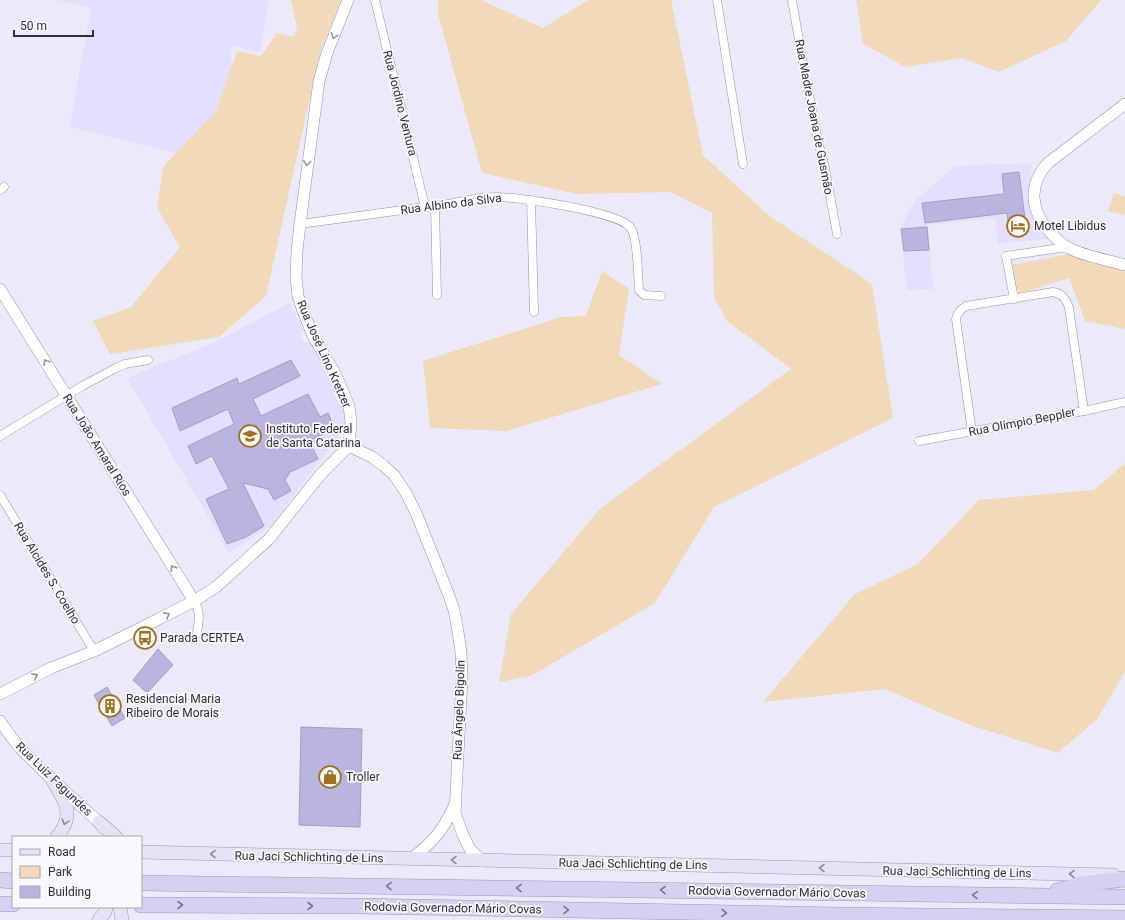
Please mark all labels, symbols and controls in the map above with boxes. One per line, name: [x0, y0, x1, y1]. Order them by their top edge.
scale bar: [14, 12, 93, 38]
text: 50 m: [20, 19, 47, 33]
one-way arrow: [330, 33, 338, 40]
street label: Rua Madre Joana de Gusmão: [792, 38, 836, 196]
street label: Rua Jordino Ventura: [380, 49, 420, 157]
one-way arrow: [303, 160, 312, 166]
street label: Rua Albino da Silva: [400, 191, 502, 217]
hotel icon: Motel Libidus: [1005, 213, 1031, 239]
place label: Motel Libidus: [1034, 219, 1106, 233]
street label: Rua José Lino Kretzer: [294, 298, 354, 410]
one-way arrow: [44, 360, 51, 367]
street label: Rua João Amaral Rios: [60, 391, 134, 499]
street label: Rua Olímpio Beppler: [967, 405, 1077, 439]
place label: Instituto Federal de Santa Catarina: [266, 422, 361, 450]
school or university icon: Instituto Federal de Santa Catarina: [237, 423, 263, 449]
street label: Rua Alcides S. Coelho: [11, 519, 83, 627]
one-way arrow: [171, 565, 178, 572]
one-way arrow: [162, 612, 170, 620]
bus stop icon: Parada CERTEA: [132, 625, 158, 651]
place label: Parada CERTEA: [160, 631, 244, 645]
street label: Rua Ângelo Bigolin: [449, 660, 468, 760]
one-way arrow: [30, 673, 38, 681]
place label: Residencial Maria Ribeiro de Morais: [126, 692, 221, 720]
building icon: Residencial Maria Ribeiro de Morais: [97, 693, 123, 719]
street label: Rua Luiz Fagundes: [13, 739, 95, 819]
shop icon: Troller: [317, 764, 343, 790]
place label: Troller: [346, 770, 380, 784]
one-way arrow: [61, 819, 70, 826]
legend: [12, 836, 142, 908]
text: Road: [48, 845, 76, 859]
street label: Rua Jaci Schlichting de Lins: [234, 849, 384, 865]
one-way arrow: [210, 850, 216, 858]
one-way arrow: [451, 856, 457, 864]
street label: Rua Jaci Schlichting de Lins: [558, 856, 708, 872]
one-way arrow: [819, 864, 825, 873]
street label: Rua Jaci Schlichting de Lins: [882, 864, 1032, 880]
text: Park: [48, 865, 73, 879]
one-way arrow: [1069, 870, 1075, 878]
one-way arrow: [386, 882, 392, 890]
street label: Rodovia Governador Mário Covas: [688, 883, 866, 901]
one-way arrow: [516, 884, 522, 892]
text: Building: [48, 885, 91, 899]
one-way arrow: [660, 886, 666, 894]
one-way arrow: [972, 890, 978, 899]
street label: Rodovia Governador Mário Covas: [364, 899, 542, 917]
one-way arrow: [177, 901, 183, 909]
one-way arrow: [307, 902, 313, 910]
one-way arrow: [563, 906, 569, 914]
one-way arrow: [721, 909, 727, 917]

